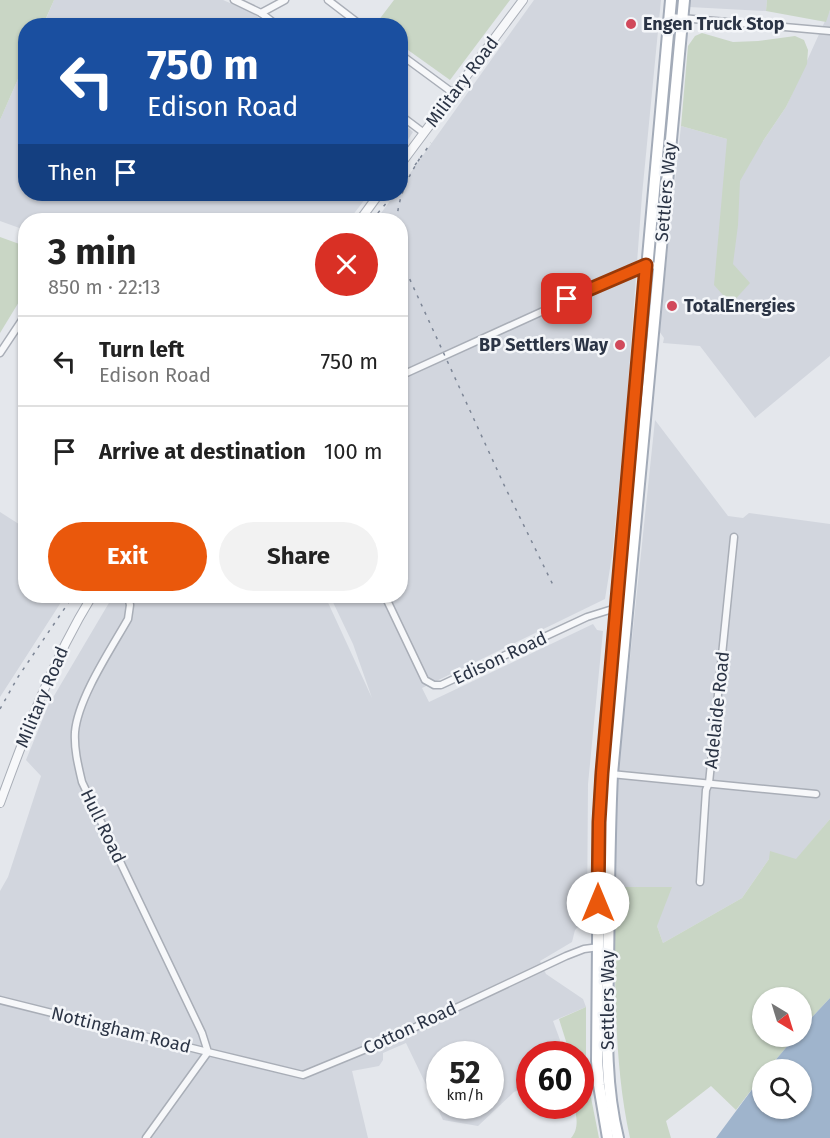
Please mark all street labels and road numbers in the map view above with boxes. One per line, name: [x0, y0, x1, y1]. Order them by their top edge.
street label: Military Road: [421, 32, 503, 132]
street label: Settlers Way: [651, 141, 681, 243]
street label: Edison Road: [450, 627, 550, 689]
street label: Military Road: [11, 643, 73, 751]
street label: Adelaide Road: [700, 650, 734, 770]
street label: Hull Road: [76, 785, 130, 867]
street label: Settlers Way: [597, 950, 619, 1050]
street label: Cotton Road: [360, 997, 460, 1059]
street label: Nottingham Road: [49, 1002, 193, 1058]

